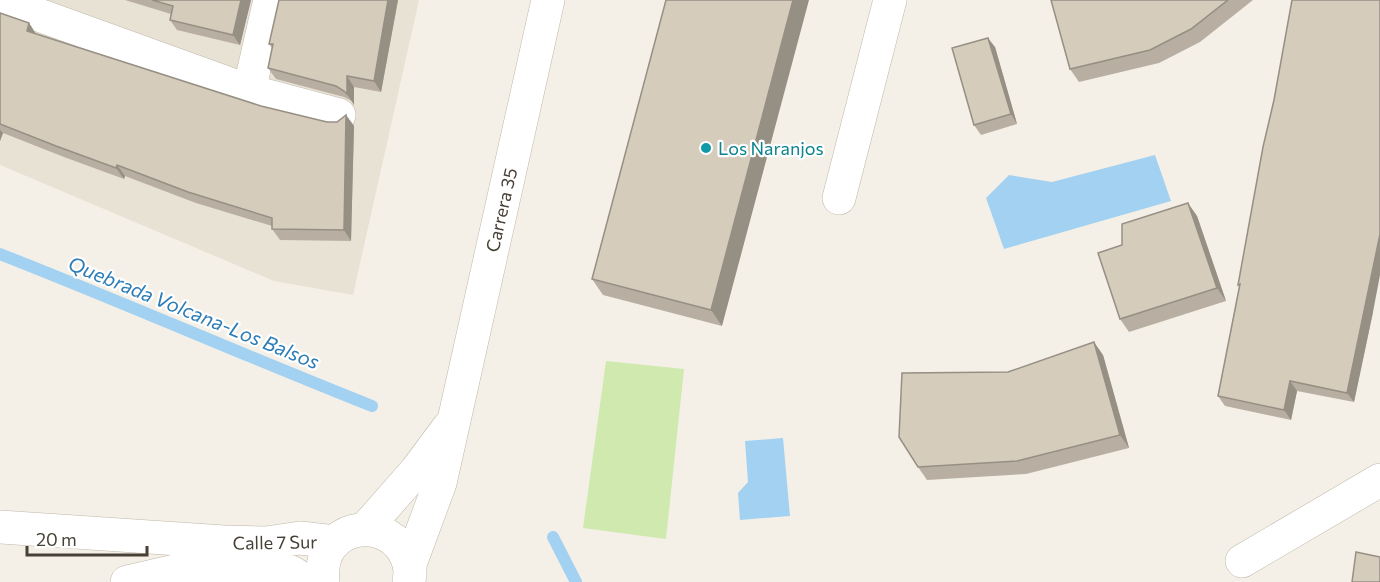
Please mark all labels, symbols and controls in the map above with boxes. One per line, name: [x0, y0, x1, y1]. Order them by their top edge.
place label: Los Naranjos: [718, 137, 824, 159]
marker: Los Naranjos: [699, 141, 713, 155]
street label: Carrera 35: [481, 166, 521, 254]
water label: Quebrada Volcana-Los Balsos: [65, 251, 323, 373]
scale bar: [27, 519, 147, 557]
text: 20 m: [36, 528, 77, 550]
street label: Calle 7 Sur: [233, 530, 317, 554]

